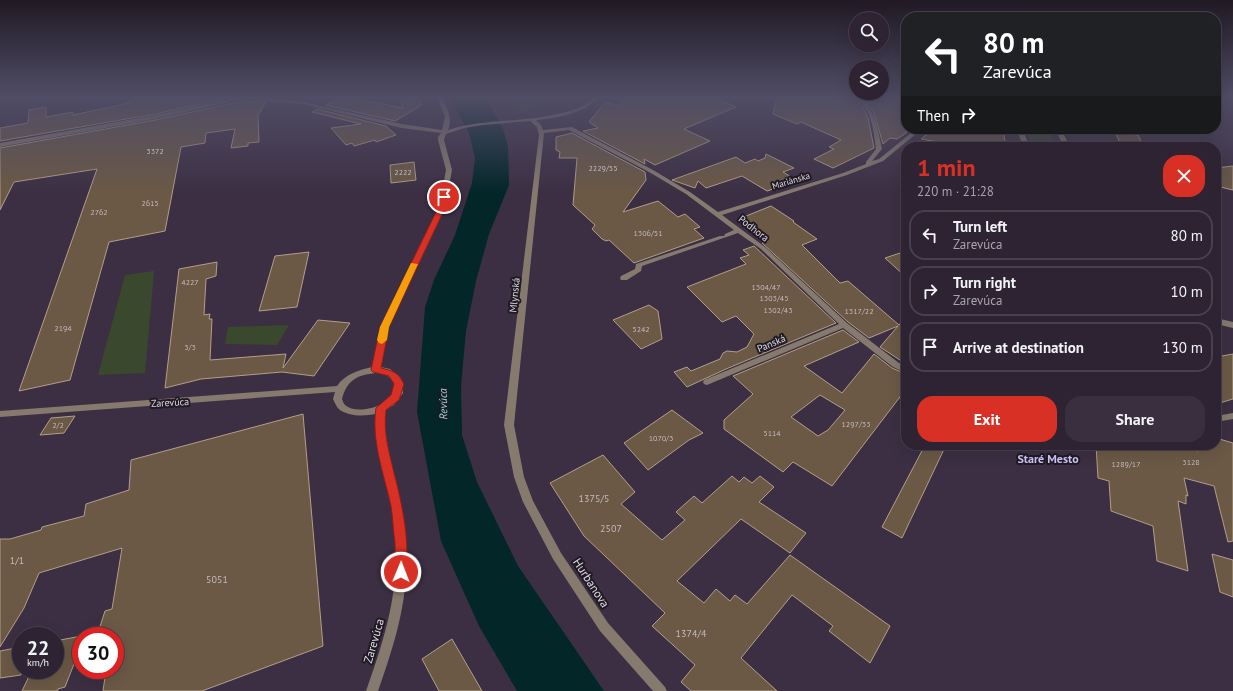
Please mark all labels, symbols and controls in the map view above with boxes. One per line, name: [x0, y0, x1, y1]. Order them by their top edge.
map controls: [849, 12, 889, 100]
button: search: [849, 12, 889, 52]
text: 80 m: [983, 24, 1044, 61]
icon: left: [917, 28, 969, 80]
button: layers: [849, 60, 889, 100]
text: Zarevúca: [983, 60, 1052, 83]
icon: right: [957, 104, 979, 126]
text: Then: [917, 106, 949, 125]
house number: 3372: [146, 146, 164, 156]
text: 1 min: [917, 152, 976, 183]
button: close: [1163, 155, 1205, 197]
house number: 2229/55: [589, 163, 618, 173]
house number: 2222: [394, 167, 412, 177]
street label: Mariánska: [771, 170, 811, 191]
pin: [427, 180, 461, 214]
text: 220 m · 21:28: [917, 183, 994, 200]
icon: arrive: [433, 186, 455, 208]
house number: 2615: [141, 198, 159, 208]
house number: 2762: [90, 207, 108, 217]
street label: Podhora: [736, 212, 772, 244]
text: Turn left: [953, 217, 1007, 236]
icon: left: [919, 224, 941, 246]
text: 80 m: [1170, 226, 1203, 245]
house number: 1306/51: [634, 228, 663, 238]
text: Zarevúca: [953, 236, 1003, 253]
text: Turn right: [953, 273, 1016, 292]
house number: 4227: [181, 277, 199, 287]
street label: Mlynská: [506, 277, 523, 313]
icon: right: [919, 280, 941, 302]
house number: 1304/47: [752, 282, 781, 292]
text: 10 m: [1170, 282, 1203, 301]
text: Zarevúca: [953, 292, 1003, 309]
house number: 1303/45: [760, 293, 789, 303]
house number: 1302/43: [764, 305, 793, 315]
house number: 1317/22: [845, 306, 874, 316]
house number: 2194: [54, 323, 72, 333]
house number: 5242: [632, 324, 650, 334]
street label: Panská: [755, 332, 787, 355]
icon: arrive: [919, 336, 941, 358]
text: Arrive at destination: [953, 338, 1084, 357]
text: 130 m: [1162, 338, 1203, 357]
house number: 3/3: [184, 342, 196, 352]
water label: Revúca: [436, 388, 450, 420]
street label: Zarevúca: [151, 395, 189, 410]
button: Exit: [917, 396, 1057, 442]
button: Share: [1065, 396, 1205, 442]
house number: 1297/33: [842, 419, 871, 429]
house number: 2/2: [52, 420, 64, 430]
house number: 5114: [763, 428, 781, 438]
house number: 1070/3: [649, 433, 673, 443]
district label: Staré Mesto: [1017, 451, 1079, 466]
house number: 3128: [1182, 457, 1200, 467]
house number: 1289/17: [1112, 459, 1141, 469]
house number: 1375/5: [579, 492, 609, 505]
house number: 2507: [600, 522, 622, 535]
position arrow: [380, 551, 422, 593]
house number: 1/1: [10, 554, 24, 567]
street label: Hurbanova: [570, 555, 613, 610]
house number: 5051: [206, 573, 228, 586]
street label: Zarevúca: [360, 617, 387, 665]
speed limit sign: 30: [72, 627, 124, 679]
house number: 1374/4: [676, 627, 707, 640]
text: 22: [27, 635, 49, 661]
text: km/h: [27, 656, 49, 669]

